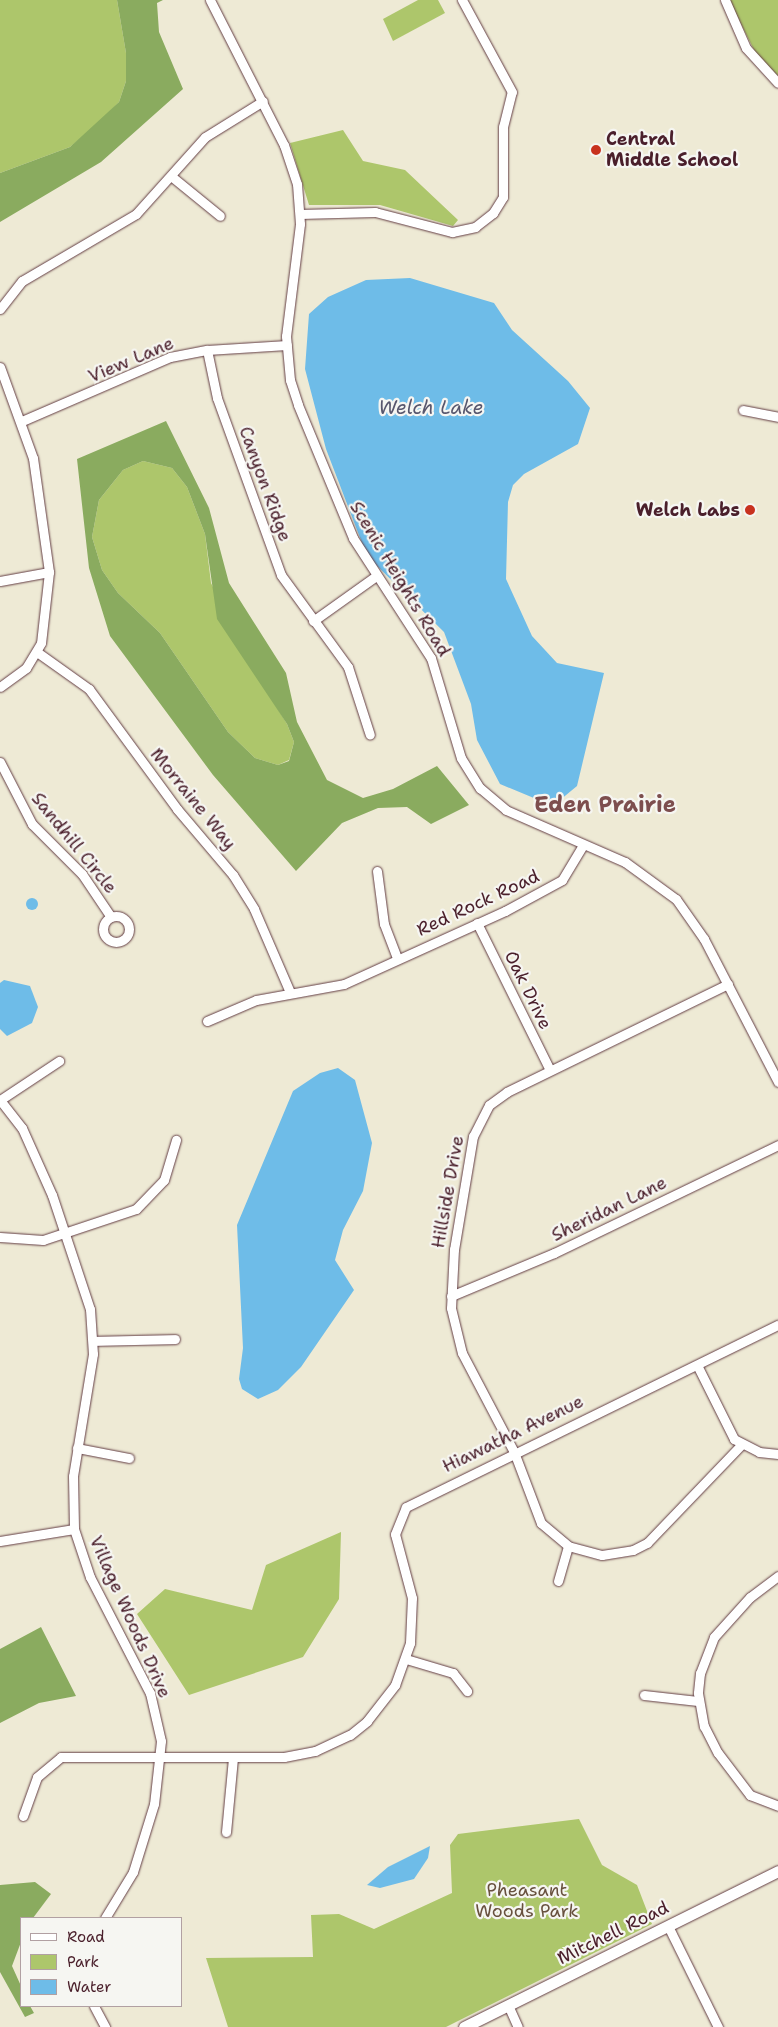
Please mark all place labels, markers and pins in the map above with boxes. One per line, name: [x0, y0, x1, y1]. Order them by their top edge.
place label: Central Middle School: [606, 129, 738, 172]
marker: Central Middle School: [590, 144, 602, 156]
place label: Welch Labs: [636, 499, 740, 521]
marker: Welch Labs: [744, 504, 756, 516]

